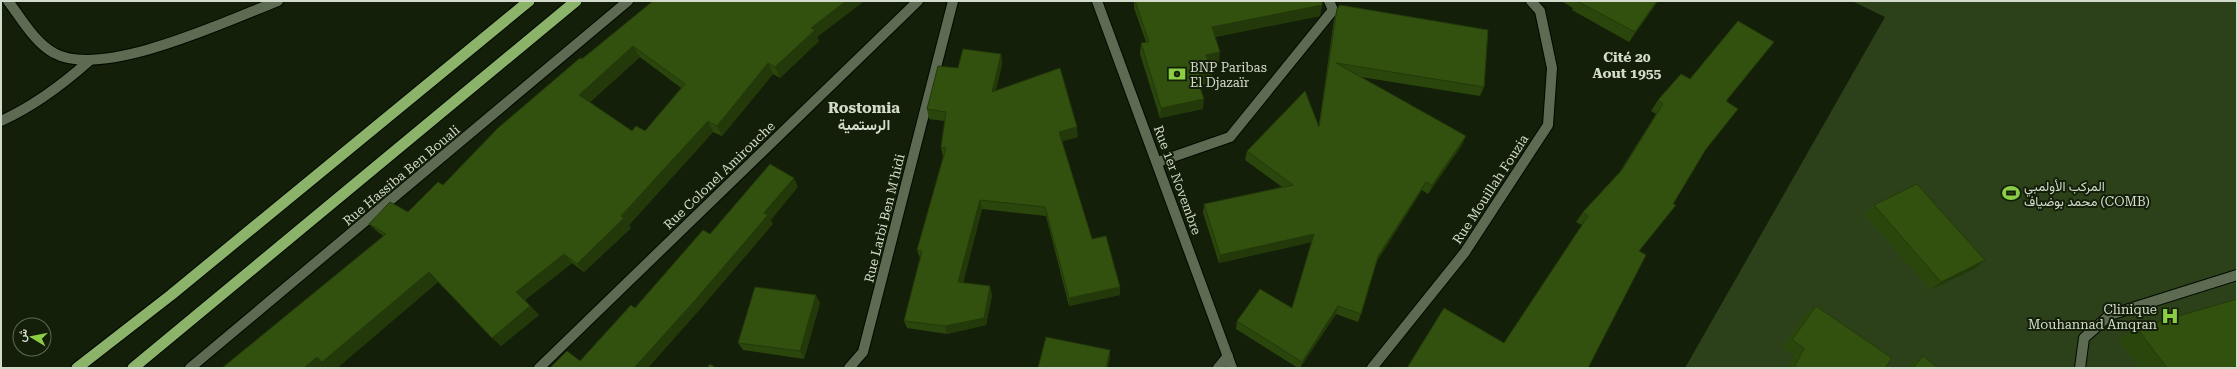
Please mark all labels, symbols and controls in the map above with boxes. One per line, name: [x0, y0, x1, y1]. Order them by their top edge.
district label: Cité 20 Aout 1955: [1593, 49, 1662, 81]
place label: BNP Paribas El Djazaïr: [1190, 60, 1267, 90]
bank icon: BNP Paribas El Djazaïr: [1167, 64, 1187, 84]
district label: Rostomia الرستمية: [828, 99, 900, 134]
street label: Rue Colonel Amirouche: [661, 118, 778, 232]
street label: Rue Hassiba Ben Bouali: [340, 122, 463, 229]
street label: Rue 1er Novembre: [1151, 124, 1204, 237]
street label: Rue Mouillah Fouzia: [1449, 132, 1531, 247]
street label: Rue Larbi Ben M'hidi: [861, 152, 908, 284]
place label: المركب الأولمبي محمد بوضياف (COMB): [2024, 179, 2150, 210]
sports icon: المركب الأولمبي محمد بوضياف (COMB): [2001, 183, 2021, 203]
place label: Clinique Mouhannad Amqran: [2028, 302, 2158, 332]
hospital icon: Clinique Mouhannad Amqran: [2160, 306, 2180, 326]
north arrow: [12, 317, 52, 357]
text: ش: [15, 328, 30, 343]

